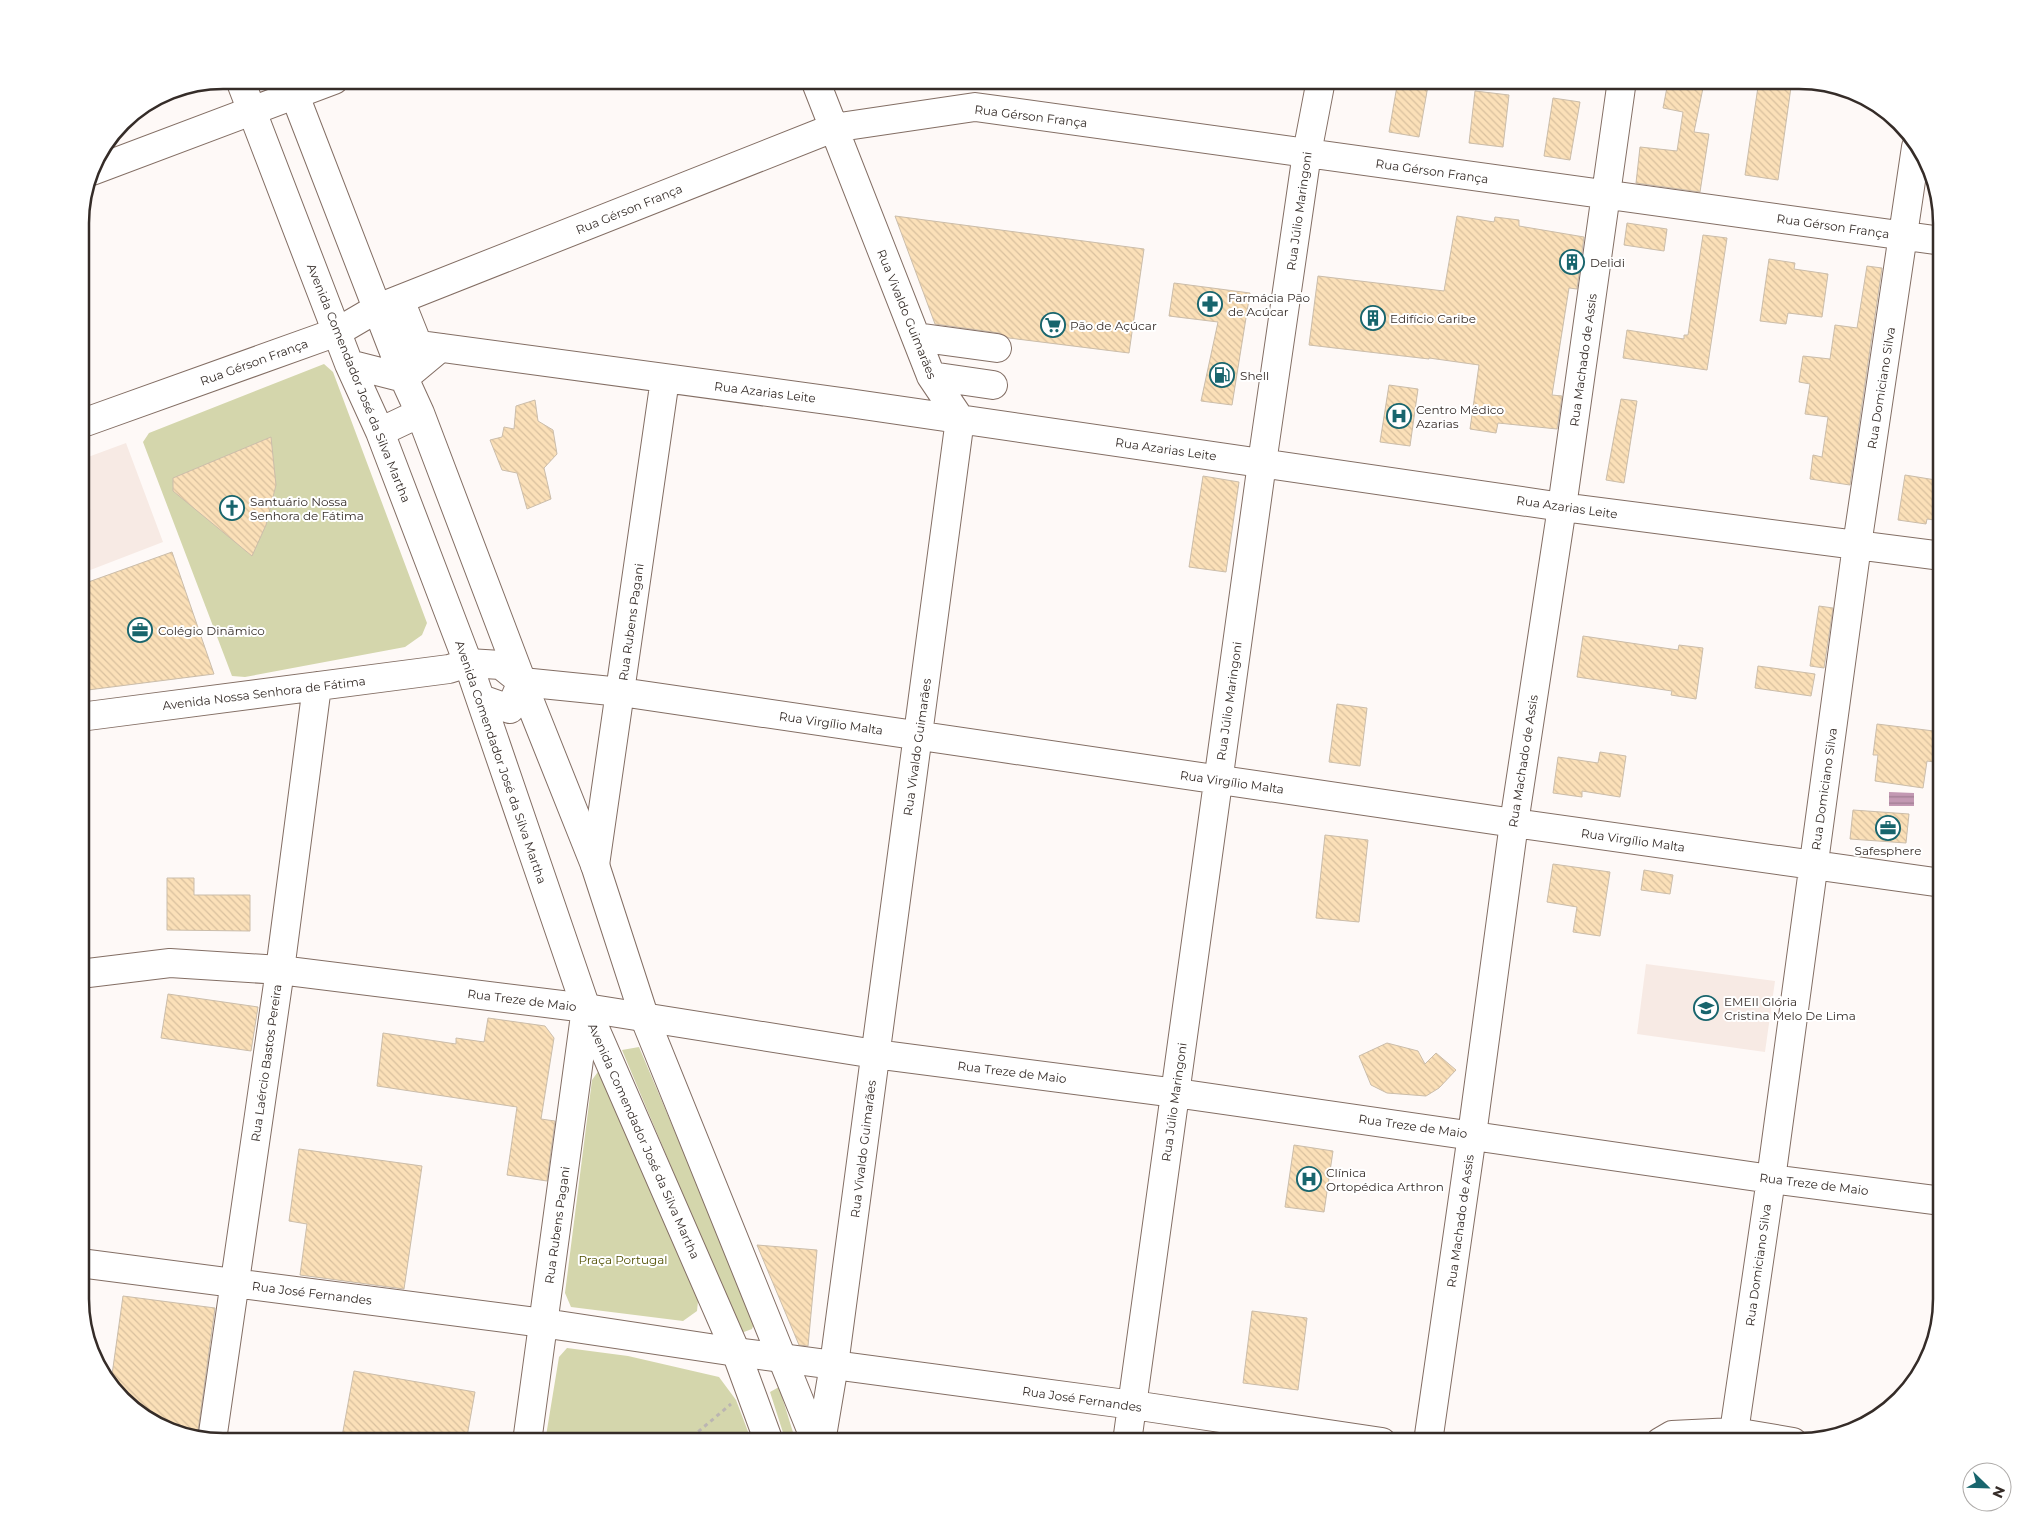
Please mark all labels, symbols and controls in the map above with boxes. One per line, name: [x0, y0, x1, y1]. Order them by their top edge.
street label: Rua Gérson França: [974, 102, 1088, 130]
street label: Rua Júlio Maringoni: [1283, 151, 1315, 271]
street label: Rua Gérson França: [1375, 156, 1489, 186]
street label: Rua Gérson França: [573, 181, 685, 237]
street label: Rua Gérson França: [1776, 211, 1890, 241]
street label: Rua Vivaldo Guimarães: [874, 247, 940, 381]
building icon: Delidi: [1559, 249, 1585, 275]
place label: Delidi: [1590, 255, 1625, 270]
street label: Avenida Comendador José da Silva Martha: [304, 261, 414, 505]
place label: Farmácia Pão de Acúcar: [1228, 290, 1310, 319]
pharmacy icon: Farmácia Pão de Acúcar: [1197, 291, 1223, 317]
street label: Rua Machado de Assis: [1566, 292, 1600, 427]
building icon: Edifício Caribe: [1360, 305, 1386, 331]
place label: Edifício Caribe: [1390, 311, 1476, 326]
supermarket icon: Pão de Açúcar: [1040, 312, 1066, 338]
place label: Pão de Açúcar: [1070, 318, 1157, 333]
street label: Rua Domiciano Silva: [1864, 326, 1898, 450]
street label: Rua Gérson França: [198, 335, 310, 389]
fuel station icon: Shell: [1209, 362, 1235, 388]
place label: Shell: [1240, 368, 1269, 383]
street label: Rua Azarias Leite: [713, 378, 817, 406]
place label: Centro Médico Azarias: [1416, 402, 1504, 431]
hospital icon: Centro Médico Azarias: [1386, 403, 1412, 429]
street label: Rua Azarias Leite: [1114, 434, 1218, 464]
street label: Rua Azarias Leite: [1515, 492, 1619, 522]
place label: Santuário Nossa Senhora de Fátima: [250, 494, 364, 523]
church icon: Santuário Nossa Senhora de Fátima: [219, 495, 245, 521]
street label: Rua Rubens Pagani: [615, 562, 647, 682]
office icon: Colégio Dinãmico: [127, 617, 153, 643]
place label: Colégio Dinãmico: [158, 623, 265, 638]
street label: Avenida Comendador José da Silva Martha: [452, 638, 550, 886]
street label: Rua Júlio Maringoni: [1213, 641, 1245, 761]
street label: Avenida Nossa Senhora de Fátima: [162, 673, 366, 713]
street label: Rua Vivaldo Guimarães: [900, 677, 934, 817]
street label: Rua Machado de Assis: [1505, 694, 1541, 828]
street label: Rua Virgílio Malta: [778, 708, 884, 738]
street label: Rua Domiciano Silva: [1808, 727, 1840, 851]
street label: Rua Virgílio Malta: [1179, 767, 1285, 797]
office icon: Safesphere: [1875, 815, 1901, 841]
street label: Rua Virgílio Malta: [1580, 825, 1686, 855]
place label: Safesphere: [1855, 843, 1921, 858]
street label: Rua Laércio Bastos Pereira: [248, 983, 284, 1143]
street label: Rua Treze de Maio: [467, 986, 577, 1014]
place label: EMEII Glória Cristina Melo De Lima: [1724, 994, 1856, 1023]
school or university icon: EMEII Glória Cristina Melo De Lima: [1693, 995, 1719, 1021]
street label: Avenida Comendador José da Silva Martha: [585, 1021, 703, 1261]
street label: Rua Júlio Maringoni: [1158, 1042, 1190, 1162]
street label: Rua Treze de Maio: [957, 1058, 1067, 1086]
street label: Rua Vivaldo Guimarães: [847, 1079, 879, 1219]
street label: Rua Treze de Maio: [1358, 1111, 1468, 1141]
street label: Rua Machado de Assis: [1443, 1153, 1477, 1288]
street label: Rua Rubens Pagani: [541, 1165, 573, 1285]
place label: Clínica Ortopédica Arthron: [1326, 1165, 1444, 1194]
hospital icon: Clínica Ortopédica Arthron: [1296, 1166, 1322, 1192]
street label: Rua Treze de Maio: [1759, 1170, 1869, 1198]
street label: Rua Domiciano Silva: [1742, 1203, 1774, 1327]
park label: Praça Portugal: [578, 1252, 668, 1267]
street label: Rua José Fernandes: [251, 1278, 373, 1308]
street label: Rua José Fernandes: [1021, 1383, 1143, 1415]
north arrow: [1962, 1462, 2012, 1512]
text: N: [1988, 1483, 2009, 1501]

